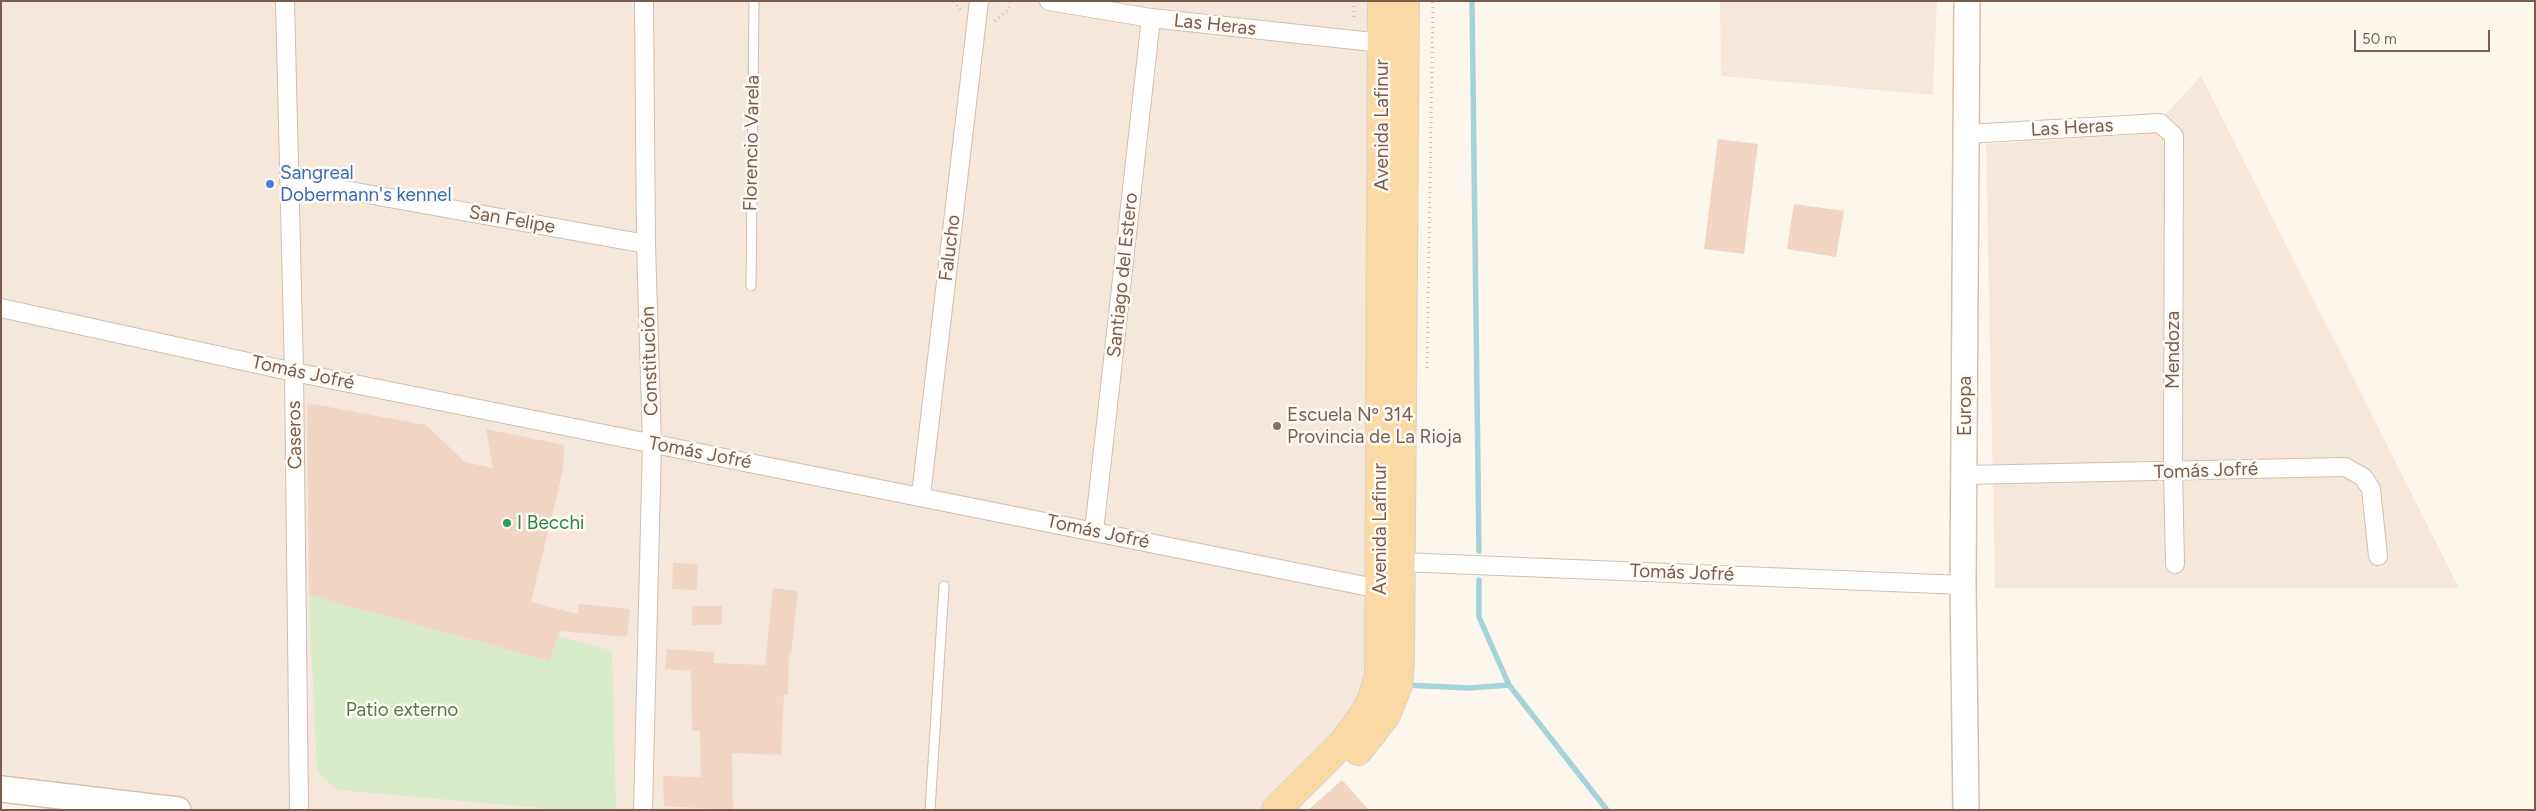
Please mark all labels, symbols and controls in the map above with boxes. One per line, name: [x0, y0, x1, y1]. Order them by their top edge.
street label: Las Heras: [1173, 9, 1257, 41]
scale bar: [2356, 20, 2492, 52]
text: 50 m: [2362, 30, 2397, 48]
street label: Avenida Lafinur: [1371, 59, 1393, 191]
street label: Florencio Varela: [739, 75, 765, 211]
street label: Las Heras: [2030, 114, 2114, 142]
place label: Sangreal Dobermann's kennel: [280, 162, 452, 206]
marker: Sangreal Dobermann's kennel: [264, 178, 276, 190]
street label: Santiago del Estero: [1103, 191, 1143, 359]
street label: San Felipe: [467, 201, 557, 239]
street label: Falucho: [935, 214, 965, 282]
street label: Constitución: [637, 306, 663, 416]
street label: Mendoza: [2162, 311, 2184, 389]
street label: Tomás Jofré: [250, 351, 356, 395]
street label: Europa: [1954, 376, 1976, 436]
street label: Caseros: [283, 400, 307, 470]
place label: Escuela Nº 314 Provincia de La Rioja: [1287, 404, 1462, 448]
marker: Escuela Nº 314 Provincia de La Rioja: [1271, 420, 1283, 432]
street label: Tomás Jofré: [647, 432, 753, 474]
street label: Tomás Jofré: [2153, 458, 2259, 484]
street label: Avenida Lafinur: [1369, 463, 1391, 595]
street label: Tomás Jofré: [1045, 510, 1151, 554]
place label: I Becchi: [517, 512, 584, 534]
marker: I Becchi: [501, 517, 513, 529]
street label: Tomás Jofré: [1629, 560, 1735, 586]
park label: Patio externo: [346, 699, 458, 721]

